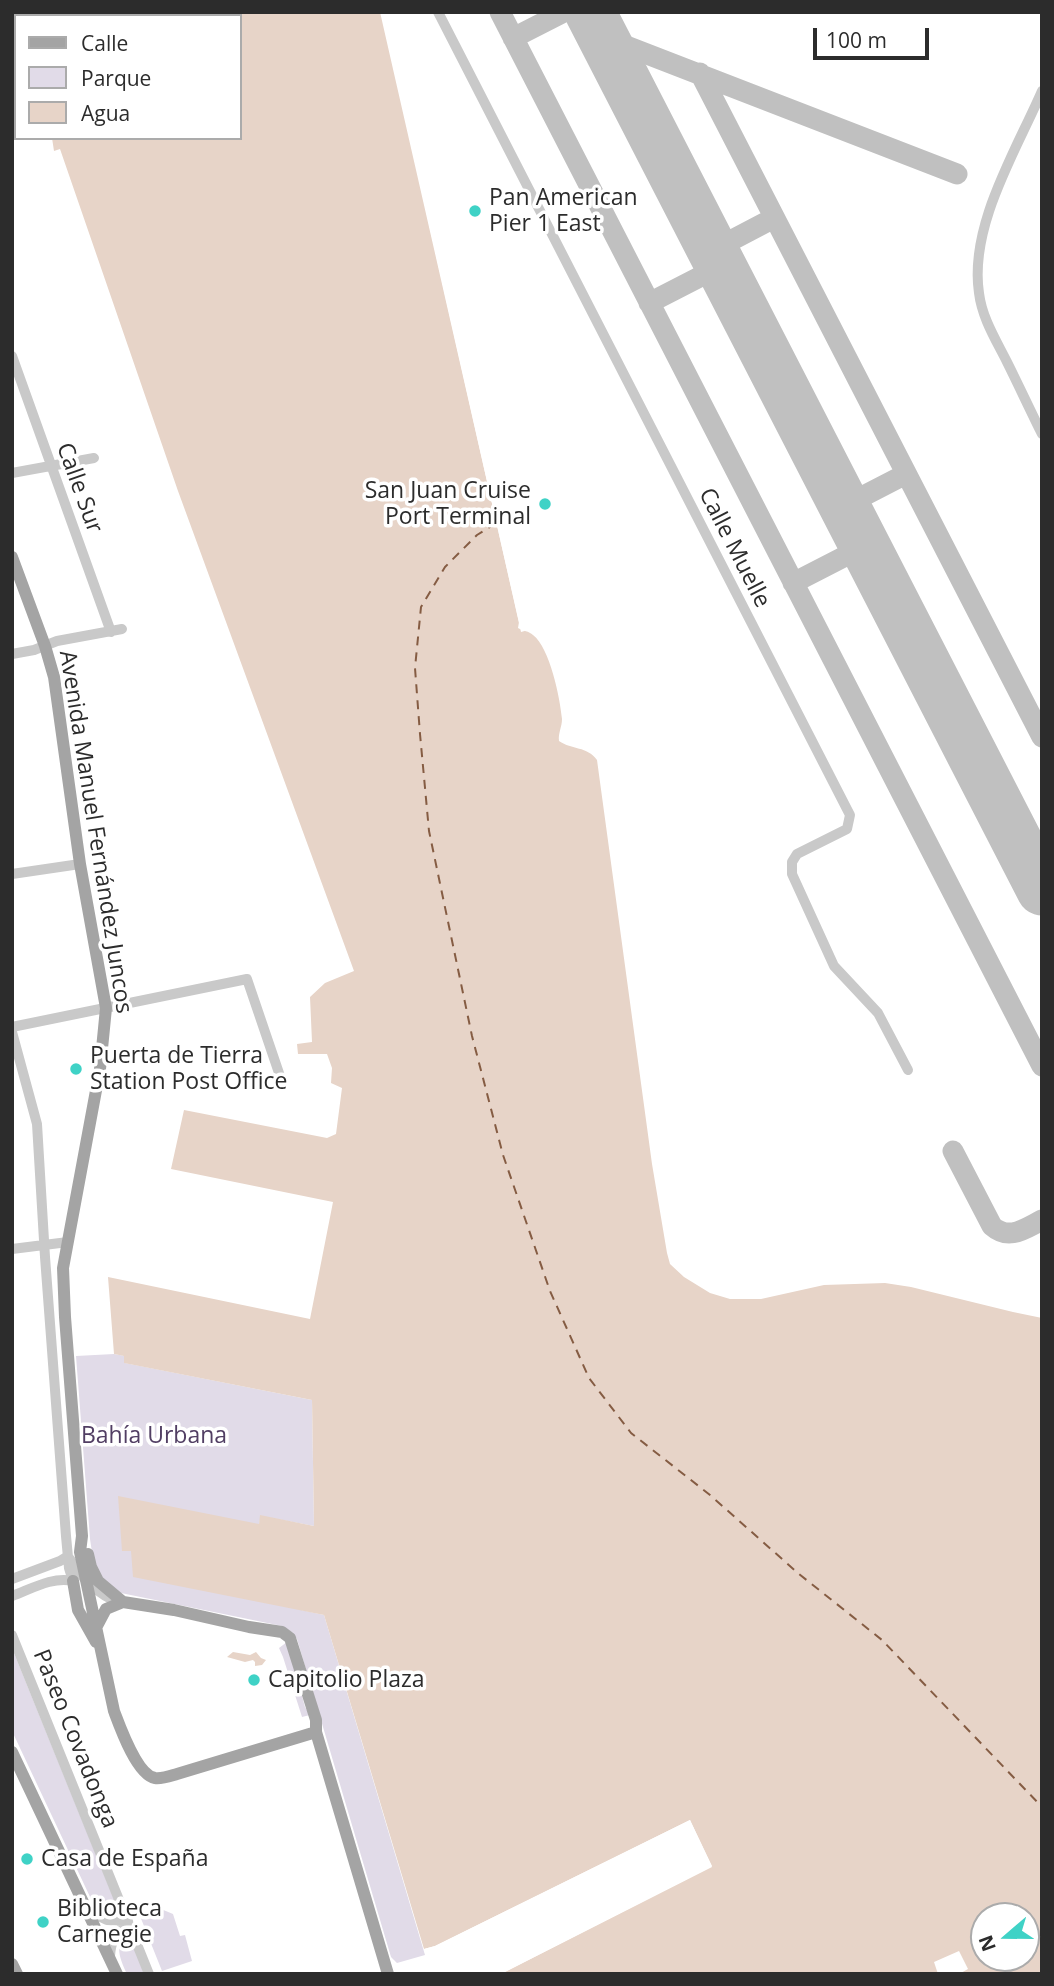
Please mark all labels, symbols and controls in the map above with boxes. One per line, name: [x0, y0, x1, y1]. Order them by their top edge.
legend: [14, 14, 242, 140]
scale bar: [816, 14, 932, 58]
text: 100 m: [826, 26, 887, 54]
text: Calle: [81, 29, 128, 57]
text: Parque: [81, 64, 151, 92]
text: Agua: [81, 99, 130, 127]
place label: Pan American Pier 1 East: [489, 184, 638, 238]
marker: Pan American Pier 1 East: [467, 203, 483, 219]
street label: Calle Sur: [50, 439, 108, 537]
place label: San Juan Cruise Port Terminal: [365, 477, 531, 531]
street label: Calle Muelle: [692, 484, 776, 612]
marker: San Juan Cruise Port Terminal: [537, 496, 553, 512]
street label: Avenida Manuel Fernández Juncos: [53, 649, 137, 1015]
place label: Puerta de Tierra Station Post Office: [90, 1042, 287, 1096]
marker: Puerta de Tierra Station Post Office: [68, 1061, 84, 1077]
park label: Bahía Urbana: [81, 1422, 227, 1450]
street label: Paseo Covadonga: [27, 1646, 123, 1832]
place label: Capitolio Plaza: [268, 1666, 425, 1694]
marker: Capitolio Plaza: [246, 1672, 262, 1688]
place label: Casa de España: [41, 1845, 208, 1873]
marker: Casa de España: [19, 1851, 35, 1867]
place label: Biblioteca Carnegie: [57, 1895, 162, 1949]
north arrow: [970, 1902, 1040, 1972]
marker: Biblioteca Carnegie: [35, 1914, 51, 1930]
text: N: [972, 1932, 1002, 1955]

